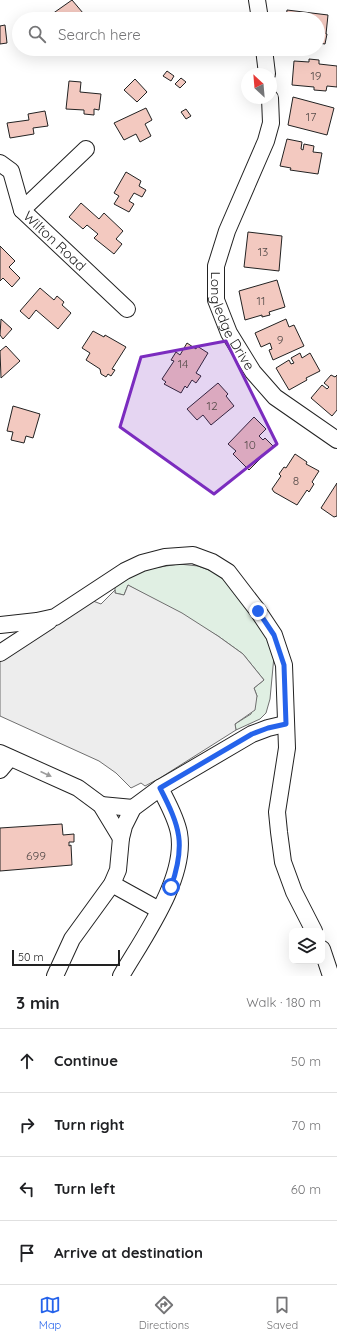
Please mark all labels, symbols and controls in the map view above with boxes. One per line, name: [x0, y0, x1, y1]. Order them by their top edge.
search box: [12, 12, 325, 56]
icon: search: [26, 23, 48, 45]
text: Search here: [58, 25, 141, 44]
north arrow: [241, 68, 277, 104]
house number: 19: [310, 68, 322, 83]
house number: 17: [306, 109, 316, 124]
street label: Wilton Road: [20, 207, 90, 275]
house number: 13: [258, 244, 268, 259]
street label: Longledge Drive: [207, 271, 259, 374]
house number: 11: [257, 293, 265, 308]
house number: 9: [277, 332, 284, 347]
house number: 14: [178, 356, 188, 371]
house number: 12: [206, 398, 218, 413]
house number: 10: [244, 437, 256, 452]
house number: 8: [293, 473, 299, 488]
route end: [249, 602, 267, 620]
one-way arrow: [40, 771, 51, 777]
house number: 699: [26, 848, 46, 863]
route start: [162, 878, 180, 896]
map controls: [289, 928, 325, 964]
button: layers: [289, 928, 325, 964]
scale bar: [12, 948, 120, 967]
text: 50 m: [18, 950, 44, 964]
text: 3 min: [16, 992, 60, 1013]
text: Walk · 180 m: [246, 994, 321, 1010]
icon: ahead: [16, 1050, 38, 1072]
text: Continue: [54, 1051, 118, 1070]
text: 50 m: [291, 1053, 321, 1069]
icon: right: [16, 1114, 38, 1136]
text: Turn right: [54, 1115, 125, 1134]
text: 70 m: [291, 1117, 321, 1133]
icon: left: [16, 1178, 38, 1200]
text: Turn left: [54, 1179, 116, 1198]
text: 60 m: [291, 1181, 321, 1197]
icon: arrive: [16, 1242, 38, 1264]
text: Arrive at destination: [54, 1243, 203, 1262]
tab: Map: [39, 1294, 61, 1332]
tab: Directions: [139, 1294, 189, 1332]
tab: Saved: [267, 1294, 298, 1332]

